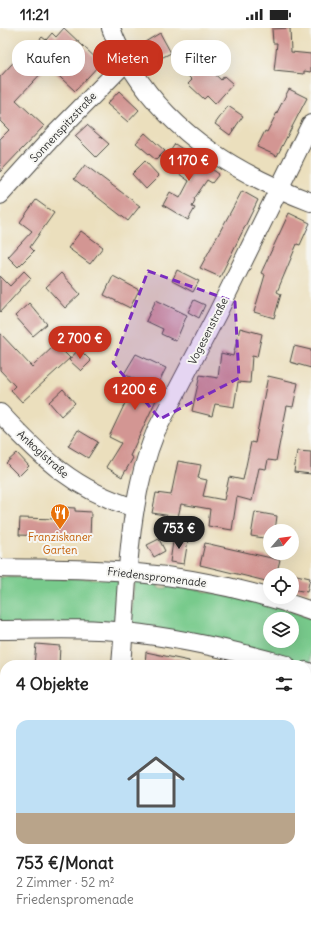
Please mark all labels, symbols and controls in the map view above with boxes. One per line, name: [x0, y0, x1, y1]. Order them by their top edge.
text: 11:21: [20, 5, 49, 24]
chip: Kaufen: [12, 40, 85, 76]
chip: Mieten: [93, 40, 163, 76]
chip: Filter: [171, 40, 231, 76]
street label: Sonnenspitzstraße: [27, 89, 99, 165]
pin: 1 170 €: [152, 148, 226, 182]
text: 1 170 €: [169, 152, 209, 169]
street label: Vogesenstraße: [185, 295, 231, 367]
pin: 2 700 €: [43, 326, 117, 360]
text: 2 700 €: [57, 330, 103, 347]
pin: 1 200 €: [98, 377, 172, 411]
text: 1 200 €: [113, 381, 157, 398]
street label: Ankoglstraße: [14, 427, 72, 481]
restaurant icon: Franziskaner Garten: [49, 502, 71, 530]
pin: 753 €: [151, 516, 207, 550]
text: 753 €: [163, 520, 195, 537]
north arrow: [263, 524, 299, 560]
map controls: [263, 524, 299, 648]
place label: Franziskaner Garten: [28, 530, 93, 557]
street label: Friedenspromenade: [107, 564, 207, 590]
button: locate: [263, 568, 299, 604]
button: layers: [263, 612, 299, 648]
text: 4 Objekte: [16, 673, 89, 695]
icon: filters: [273, 673, 295, 695]
icon: home: [120, 746, 192, 818]
text: 753 €/Monat: [16, 852, 113, 874]
text: 2 Zimmer · 52 m²: [16, 874, 115, 891]
text: Friedenspromenade: [16, 891, 134, 908]

